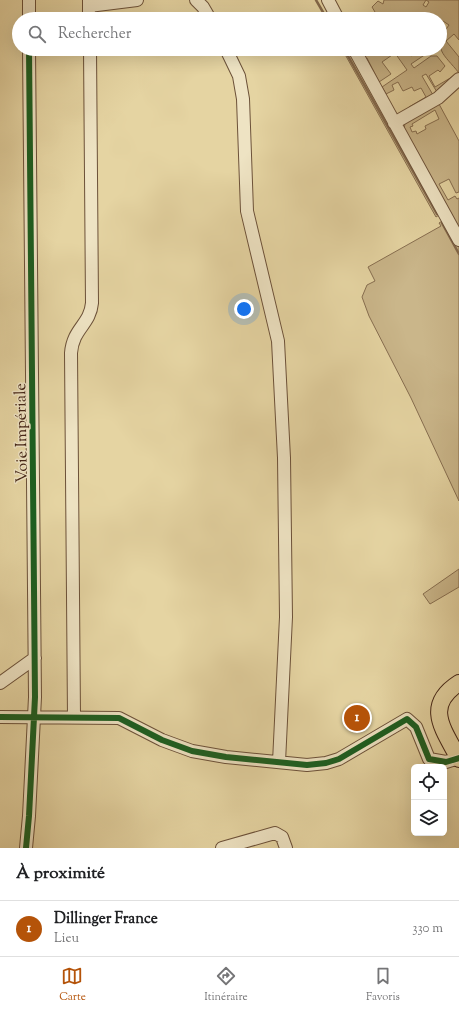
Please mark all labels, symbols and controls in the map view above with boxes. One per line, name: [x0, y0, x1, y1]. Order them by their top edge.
search box: [12, 12, 447, 56]
icon: search: [26, 23, 48, 45]
text: Rechercher: [58, 24, 131, 45]
your location: [234, 299, 254, 319]
street label: Voie Impériale: [10, 383, 35, 483]
pin: 1: [344, 703, 370, 733]
map controls: [411, 764, 447, 836]
button: locate: [411, 764, 447, 800]
button: layers: [411, 800, 447, 836]
text: À proximité: [16, 862, 105, 886]
text: Dillinger France: [54, 909, 158, 930]
text: 1: [27, 920, 31, 938]
text: 330 m: [412, 920, 443, 938]
text: Lieu: [54, 930, 79, 948]
tab: Carte: [59, 965, 86, 1005]
tab: Itinéraire: [204, 965, 248, 1005]
tab: Favoris: [366, 965, 400, 1005]

